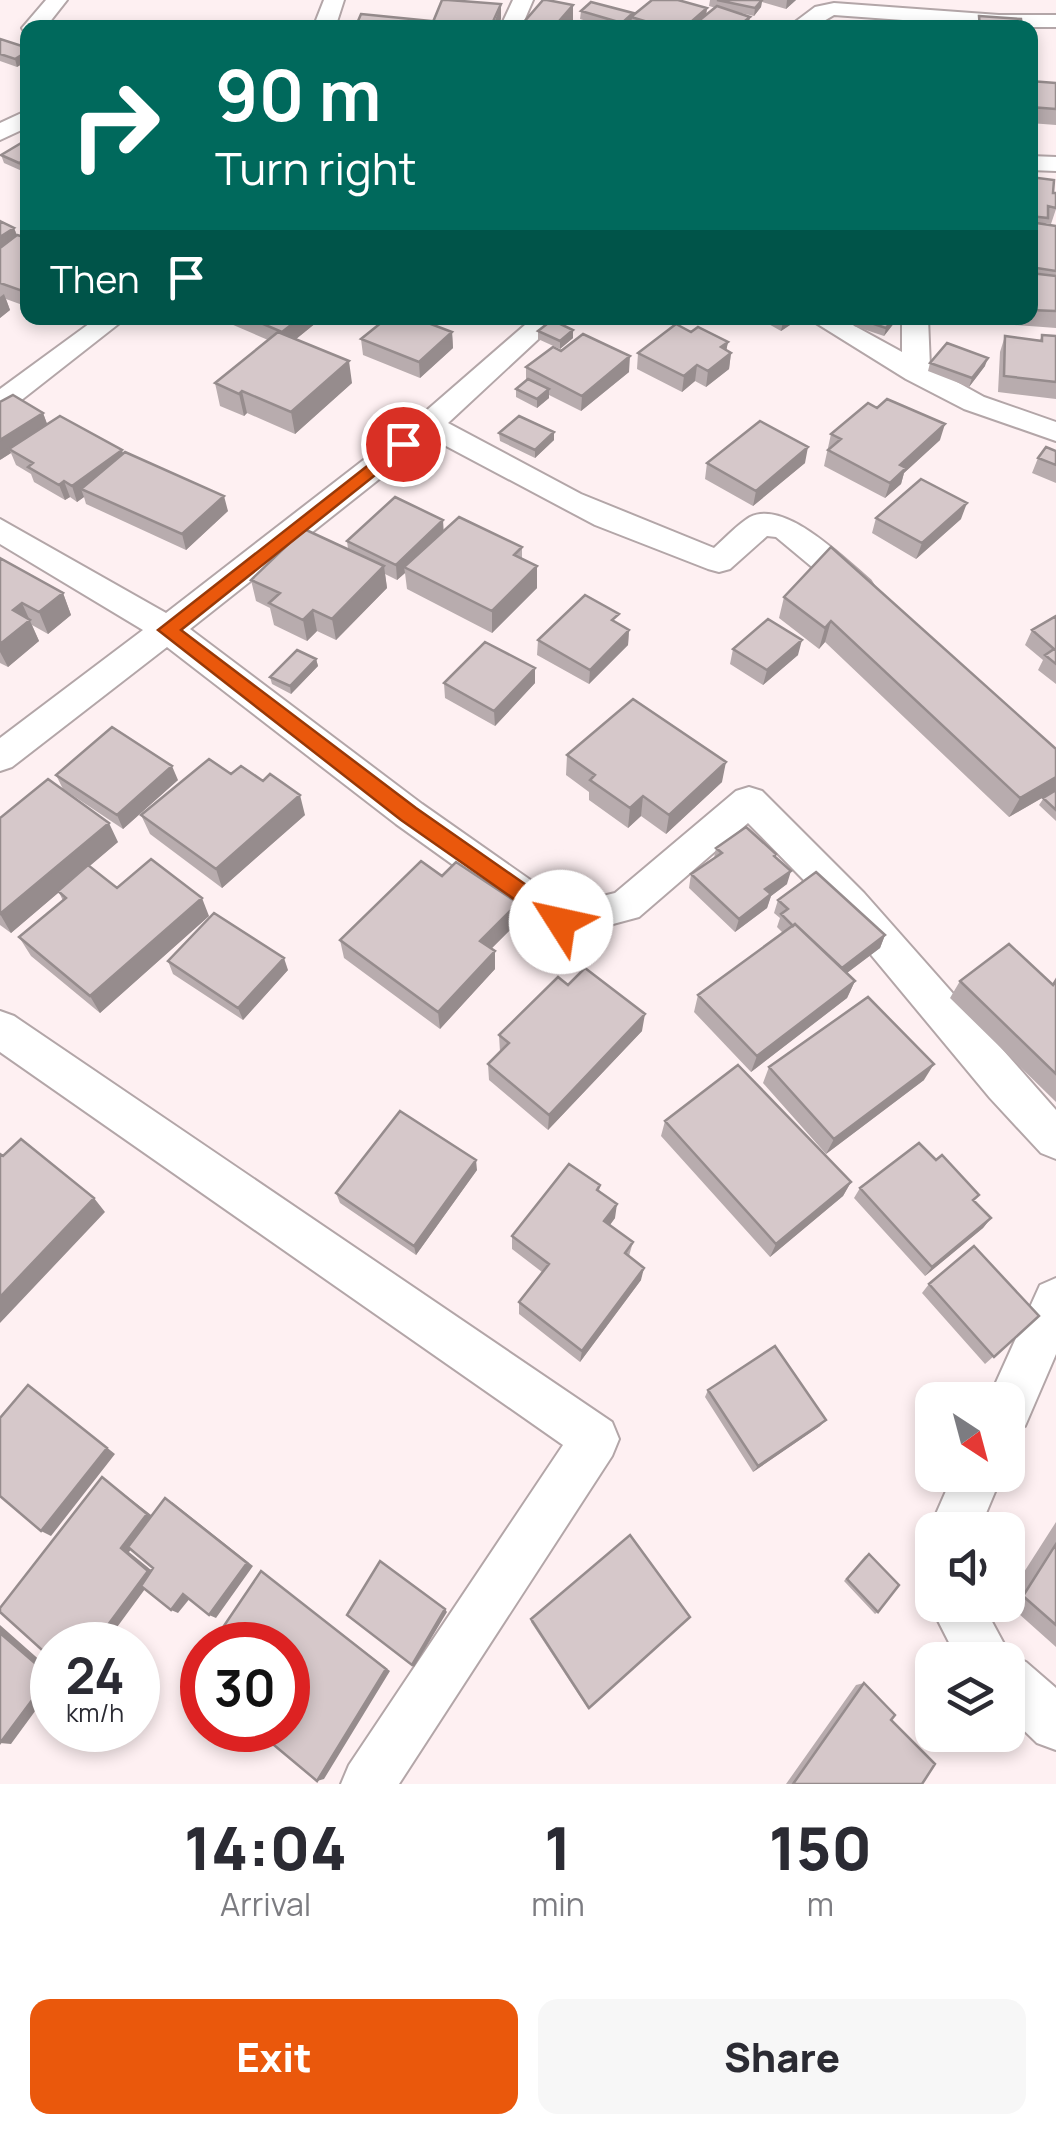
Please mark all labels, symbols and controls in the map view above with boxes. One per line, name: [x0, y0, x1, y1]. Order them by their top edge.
text: 90 m: [215, 46, 382, 142]
icon: right: [50, 60, 180, 190]
text: Turn right: [215, 137, 416, 199]
icon: arrive: [159, 250, 214, 305]
text: Then: [50, 252, 139, 304]
pin: [361, 402, 446, 487]
icon: arrive: [376, 417, 431, 472]
position arrow: [509, 870, 613, 974]
north arrow: [915, 1382, 1025, 1492]
map controls: [915, 1382, 1025, 1752]
button: sound: [915, 1512, 1025, 1622]
speed limit sign: 30: [180, 1622, 310, 1752]
text: 24: [65, 1641, 125, 1709]
button: layers: [915, 1642, 1025, 1752]
text: km/h: [66, 1695, 124, 1730]
text: 14:04: [184, 1806, 347, 1888]
text: 1: [544, 1806, 572, 1888]
text: 150: [769, 1806, 872, 1888]
text: Arrival: [220, 1882, 311, 1926]
text: min: [531, 1882, 585, 1926]
text: m: [807, 1882, 834, 1926]
button: Exit: [30, 1999, 518, 2114]
button: Share: [538, 1999, 1026, 2114]

